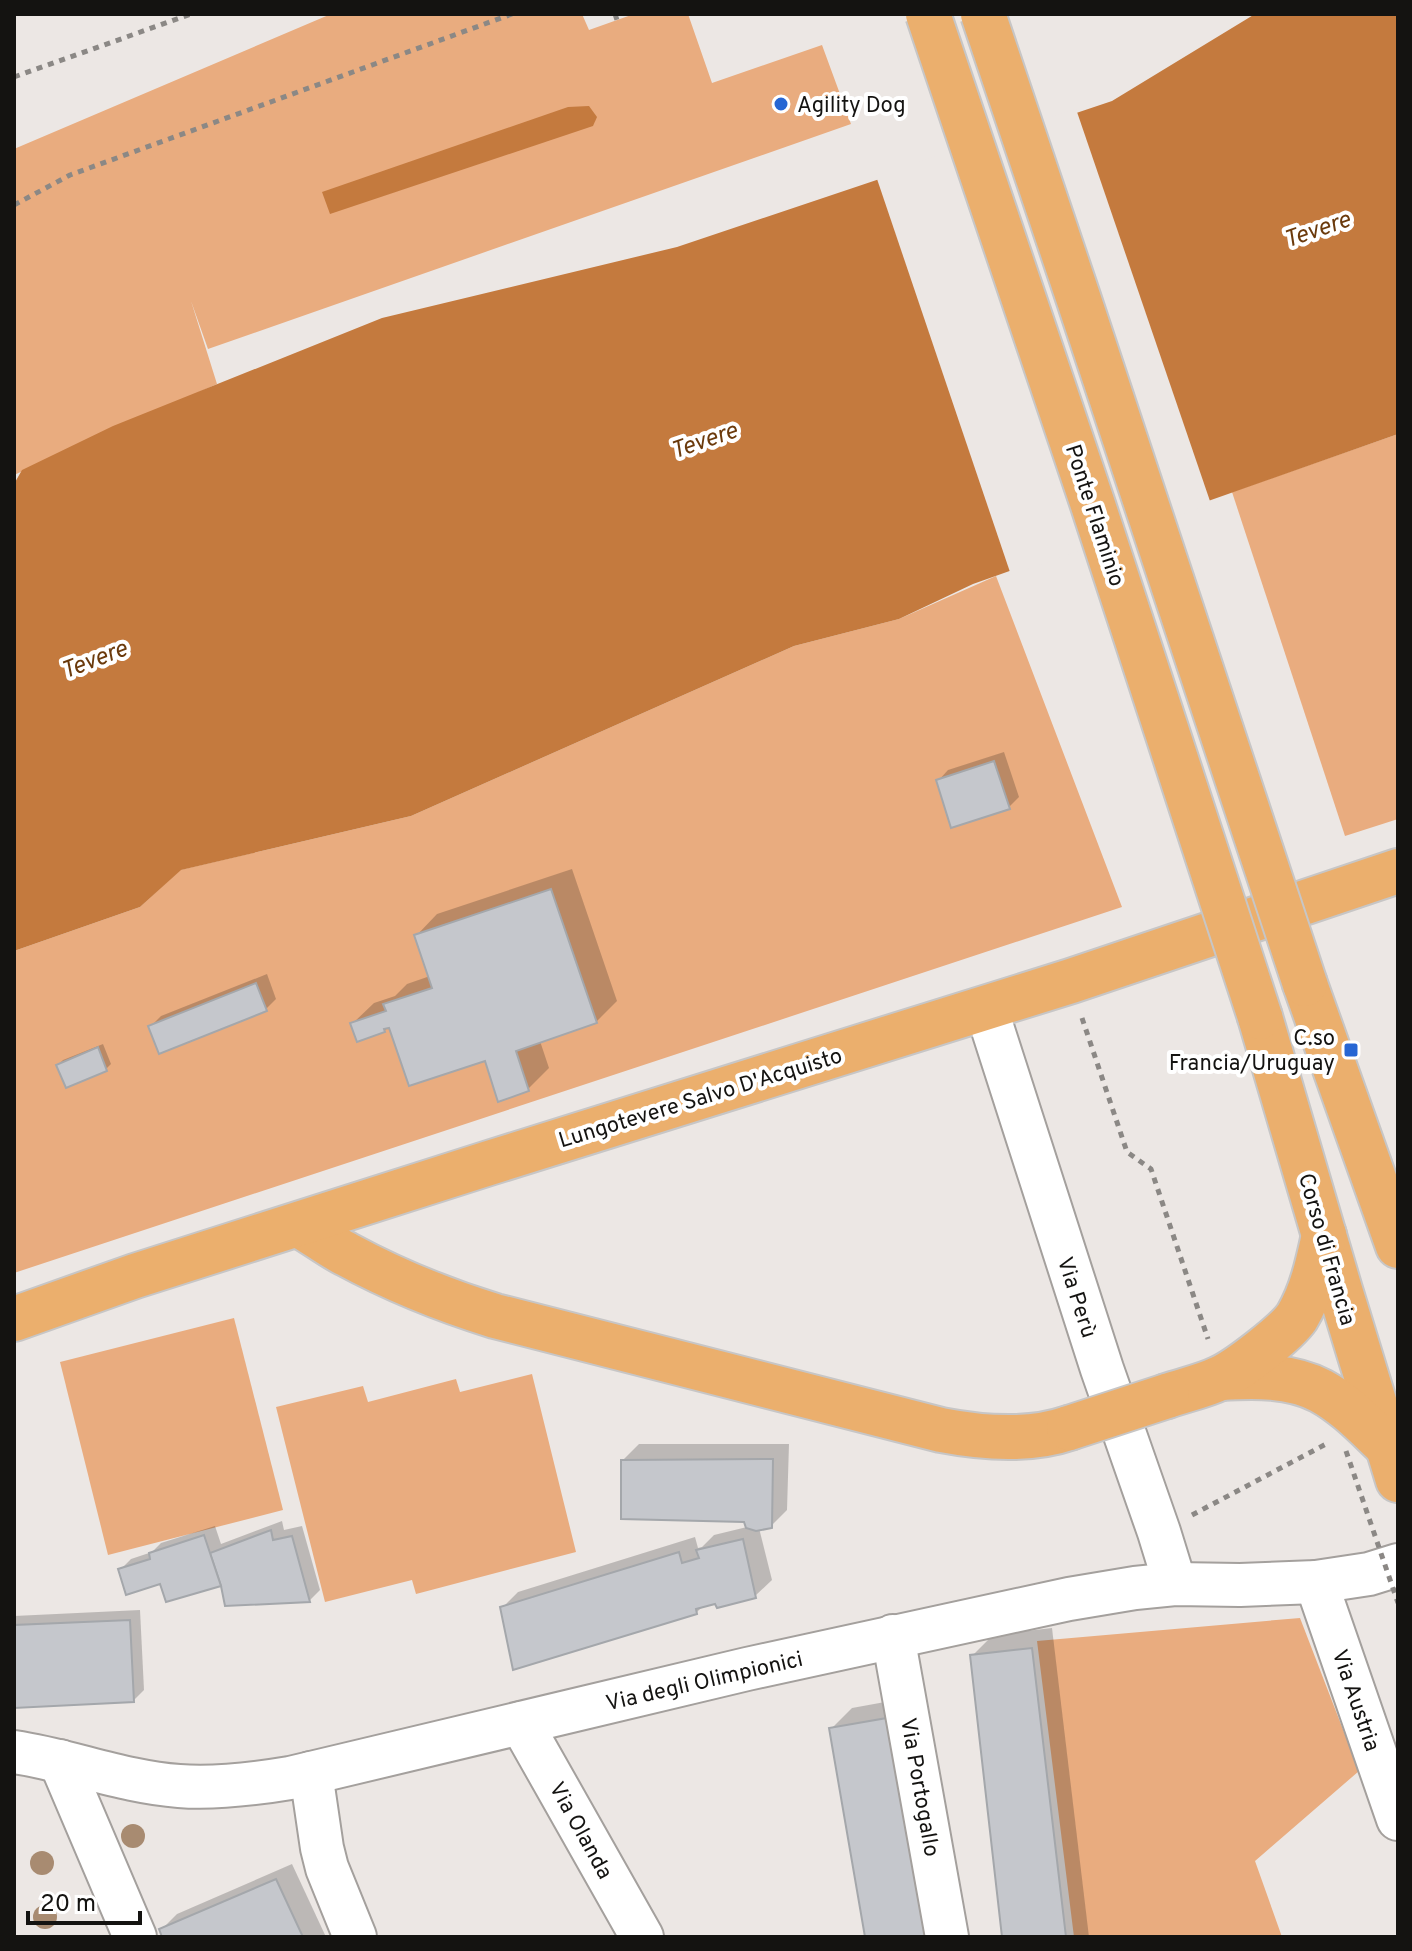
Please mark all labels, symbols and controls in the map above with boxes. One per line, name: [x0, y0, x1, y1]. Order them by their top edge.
place label: Agility Dog: [797, 93, 906, 120]
marker: Agility Dog: [772, 95, 790, 113]
water label: Tevere: [1280, 205, 1355, 256]
water label: Tevere: [667, 416, 742, 467]
street label: Ponte Flaminio: [1058, 441, 1129, 590]
water label: Tevere: [57, 634, 133, 687]
place label: C.so Francia/Uruguay: [1169, 1026, 1335, 1078]
marker: C.so Francia/Uruguay: [1342, 1041, 1360, 1059]
street label: Lungotevere Salvo D'Acquisto: [556, 1043, 846, 1155]
street label: Corso di Francia: [1291, 1170, 1360, 1329]
street label: Via Perù: [1050, 1254, 1101, 1342]
street label: Via Austria: [1325, 1646, 1385, 1755]
street label: Via degli Olimpionici: [603, 1647, 806, 1718]
street label: Via Portogallo: [893, 1716, 944, 1859]
street label: Via Olanda: [542, 1778, 618, 1885]
scale bar: [28, 1875, 140, 1925]
text: 20 m: [40, 1890, 96, 1920]

